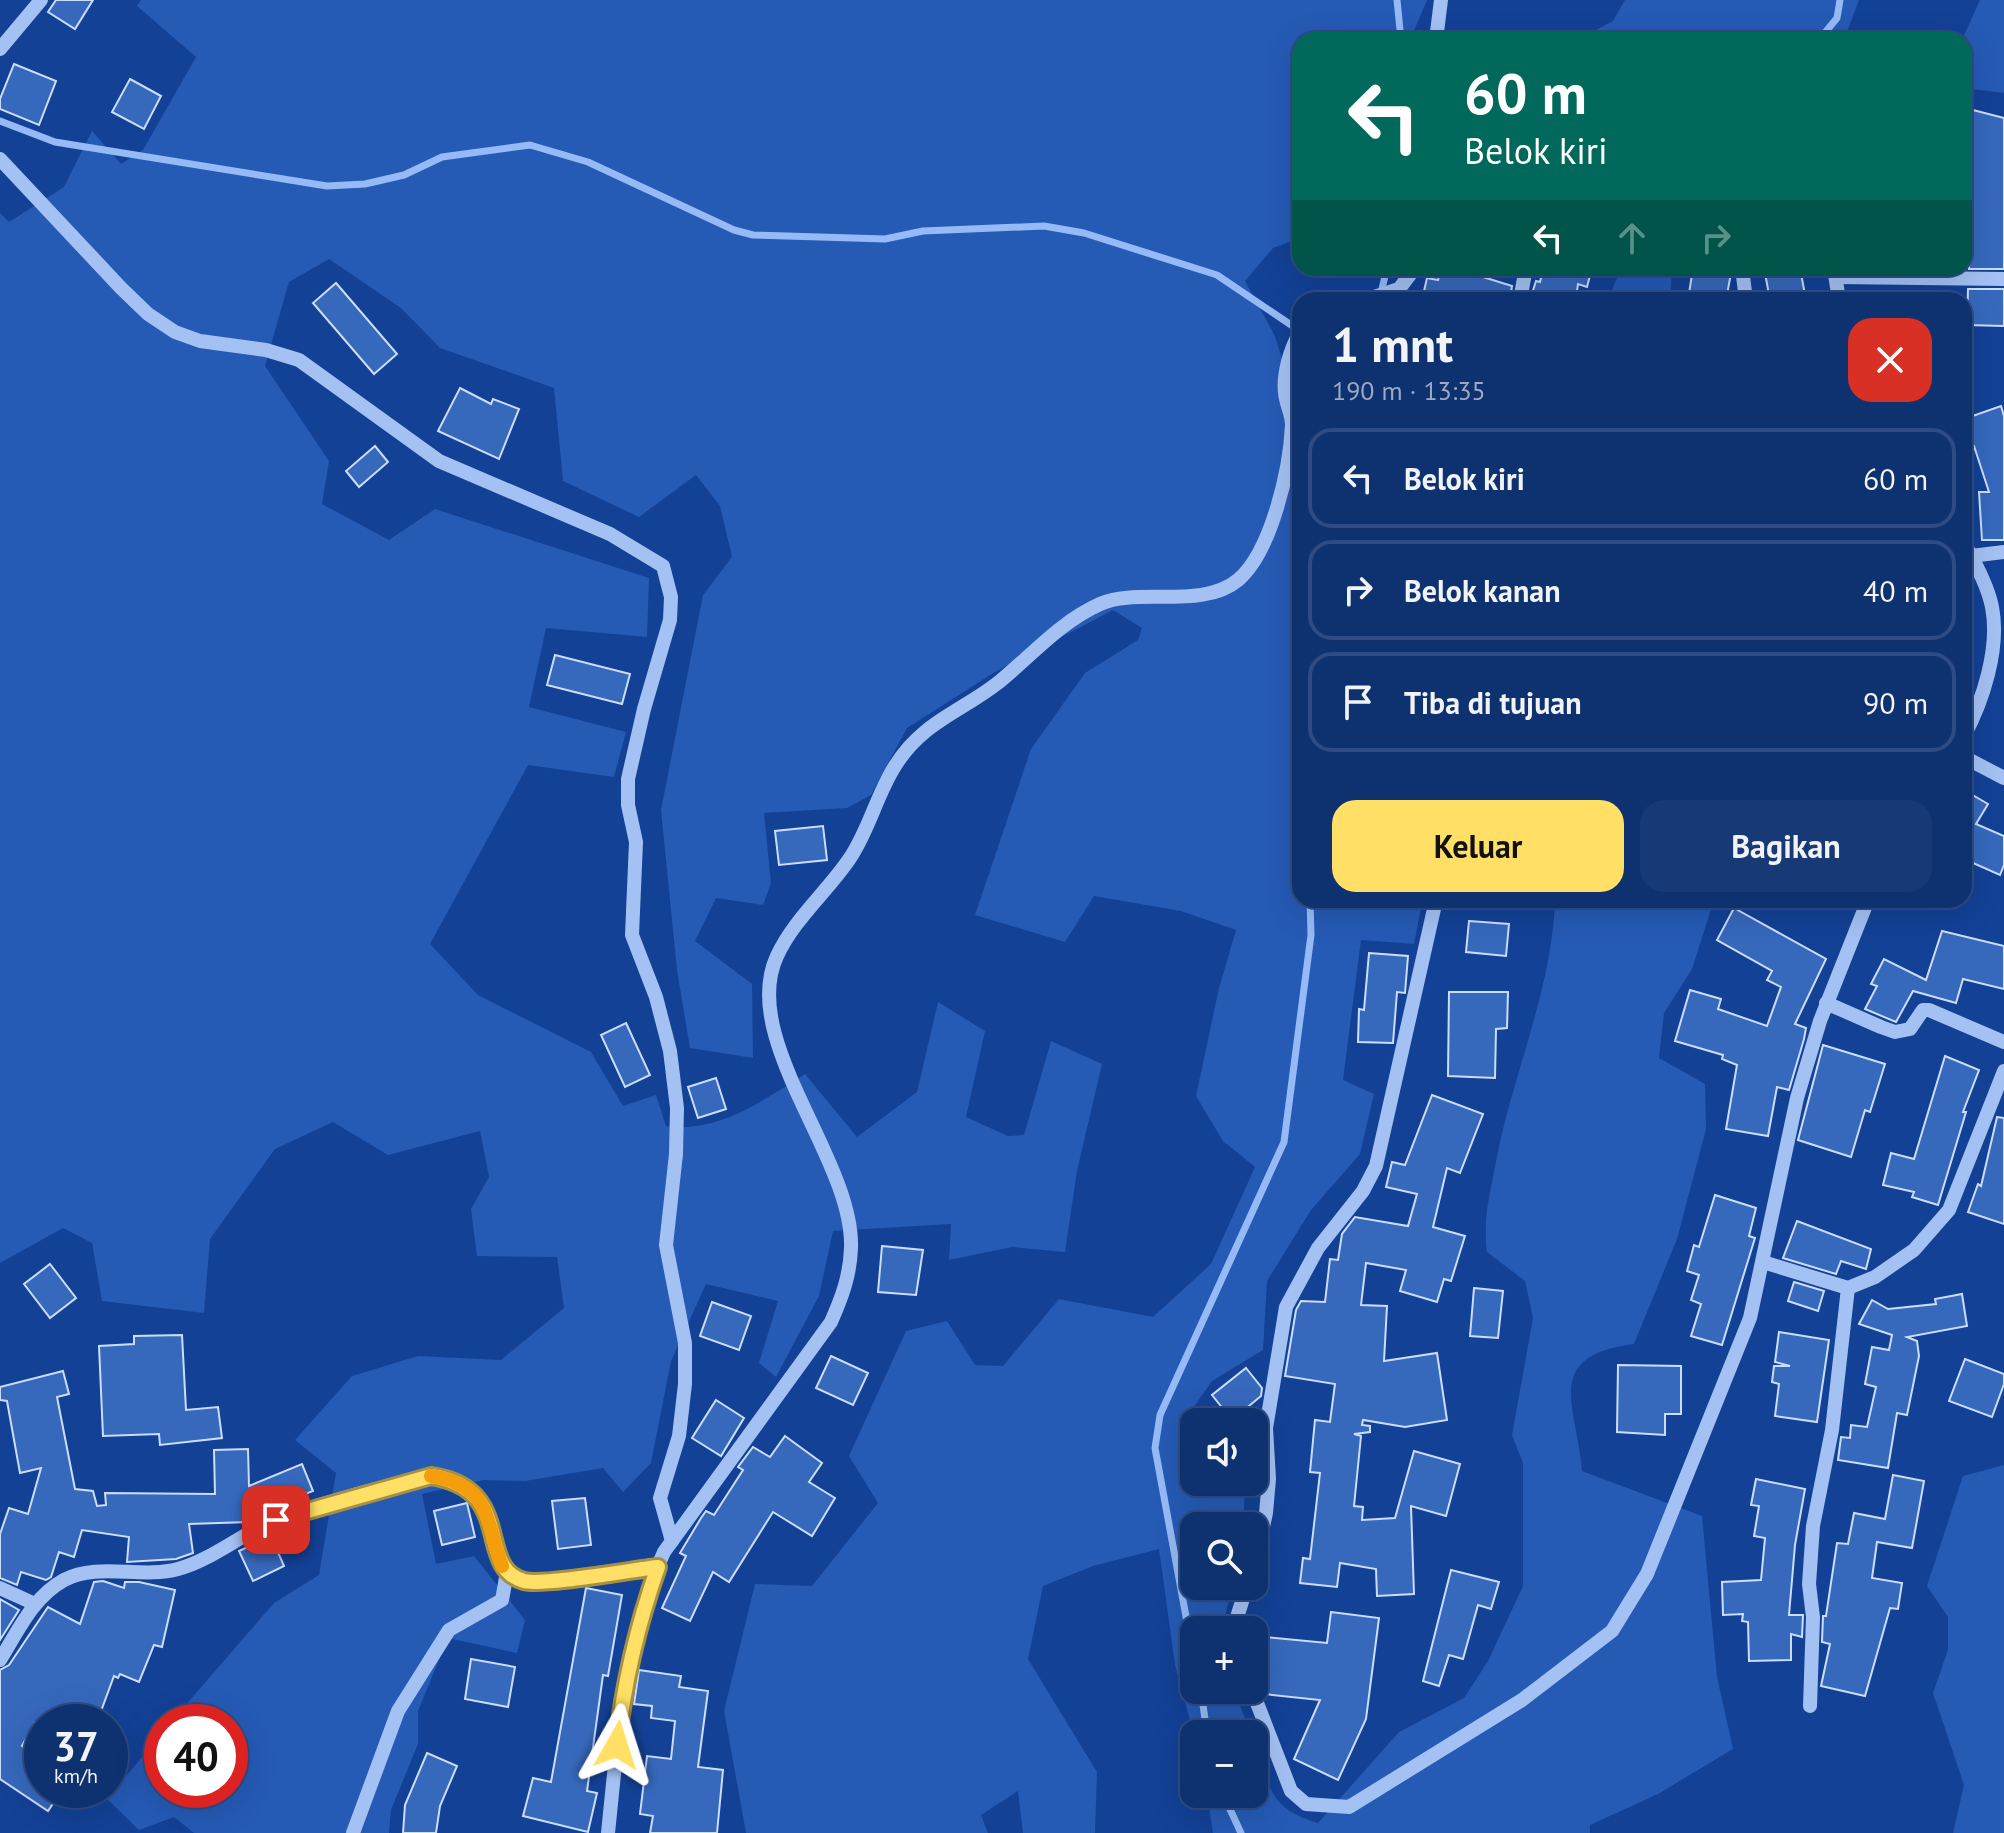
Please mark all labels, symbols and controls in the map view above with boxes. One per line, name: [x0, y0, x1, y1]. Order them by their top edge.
text: 60 m: [1464, 57, 1587, 129]
icon: left: [1332, 64, 1436, 168]
text: Belok kiri: [1464, 127, 1608, 174]
icon: left: [1526, 216, 1570, 260]
icon: ahead: [1610, 216, 1654, 260]
icon: right: [1694, 216, 1738, 260]
text: 1 mnt: [1332, 313, 1453, 375]
button: close: [1848, 318, 1932, 402]
text: 190 m · 13:35: [1332, 374, 1486, 407]
icon: left: [1336, 456, 1380, 500]
text: Belok kiri: [1404, 459, 1525, 498]
text: 60 m: [1863, 459, 1928, 498]
icon: right: [1336, 568, 1380, 612]
text: Belok kanan: [1404, 571, 1561, 610]
text: 40 m: [1863, 571, 1928, 610]
icon: arrive: [1336, 680, 1380, 724]
text: Tiba di tujuan: [1404, 683, 1582, 722]
text: 90 m: [1863, 683, 1928, 722]
button: Keluar: [1332, 800, 1624, 892]
button: Bagikan: [1640, 800, 1932, 892]
map controls: [1180, 1408, 1268, 1808]
button: sound: [1180, 1408, 1268, 1496]
pin: [242, 1486, 310, 1554]
icon: arrive: [254, 1498, 298, 1542]
button: search: [1180, 1512, 1268, 1600]
button: +: [1180, 1616, 1268, 1704]
position arrow: [575, 1703, 659, 1787]
speed limit sign: 40: [144, 1704, 248, 1808]
text: 37: [53, 1720, 99, 1772]
button: −: [1180, 1720, 1268, 1808]
text: km/h: [54, 1763, 98, 1789]

